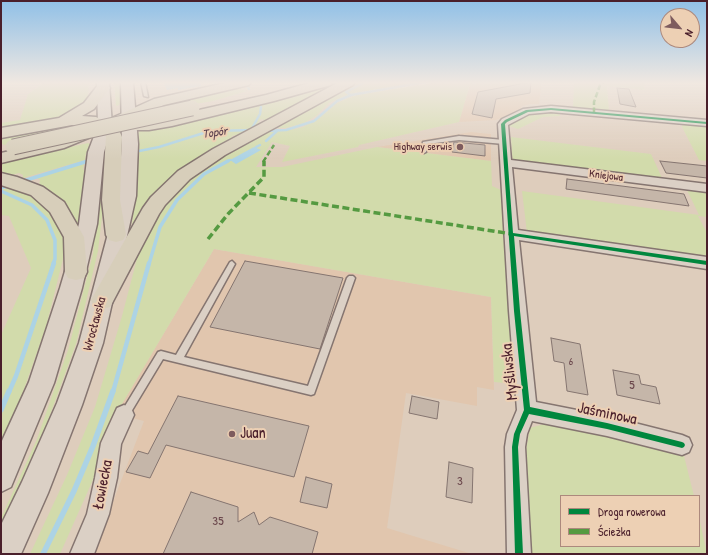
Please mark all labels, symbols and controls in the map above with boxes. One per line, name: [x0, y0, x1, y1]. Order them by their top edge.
north arrow: [660, 8, 700, 48]
text: N: [682, 27, 697, 39]
water label: Topór: [202, 124, 228, 142]
place label: Highway serwis: [394, 140, 452, 154]
marker: Highway serwis: [455, 142, 465, 152]
street label: Kniejowa: [588, 167, 624, 185]
street label: Wrocławska: [80, 295, 110, 353]
street label: Myśliwska: [497, 343, 523, 401]
house number: 6: [569, 355, 573, 369]
house number: 5: [629, 378, 635, 394]
street label: Jaśminowa: [576, 398, 638, 430]
place label: Juan: [240, 424, 266, 444]
marker: Juan: [227, 429, 237, 439]
street label: Łowiecka: [89, 459, 117, 511]
house number: 3: [457, 474, 463, 490]
legend: [560, 495, 700, 547]
text: Droga rowerowa: [598, 503, 665, 520]
house number: 35: [212, 514, 224, 530]
text: Ścieżka: [598, 523, 630, 540]

